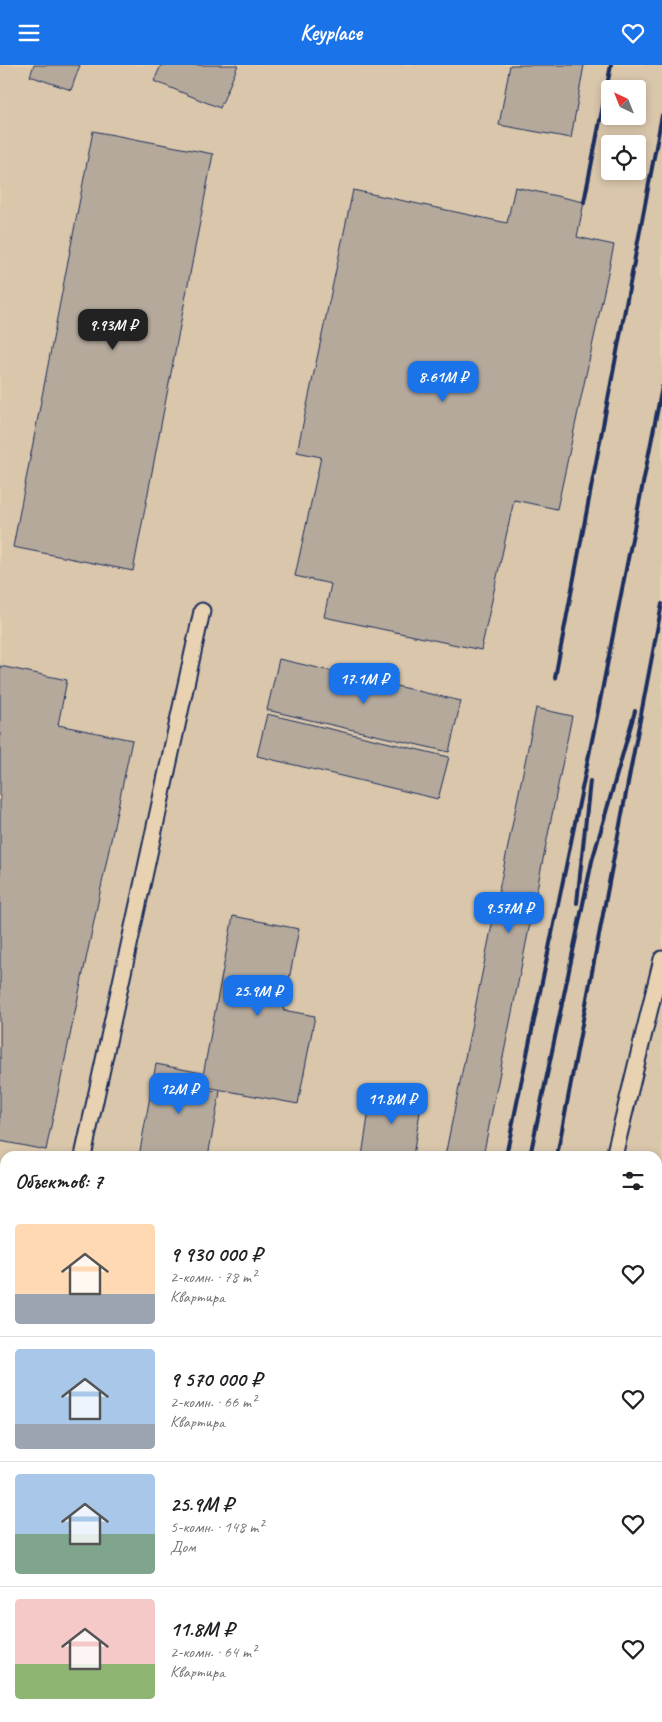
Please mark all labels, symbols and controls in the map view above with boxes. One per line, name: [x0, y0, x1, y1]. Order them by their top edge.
icon: menu: [15, 19, 43, 47]
text: Keyplace: [300, 19, 362, 47]
icon: heart: [619, 19, 647, 47]
north arrow: [601, 80, 646, 125]
map controls: [601, 80, 646, 180]
button: locate: [601, 135, 646, 180]
pin: 9.93M ₽: [67, 309, 159, 351]
text: 9.93M ₽: [89, 315, 137, 335]
pin: 8.61M ₽: [397, 361, 489, 403]
text: 8.61M ₽: [419, 367, 467, 387]
pin: 17.1M ₽: [318, 663, 410, 705]
text: 17.1M ₽: [340, 669, 388, 689]
pin: 9.57M ₽: [463, 891, 555, 934]
text: 9.57M ₽: [485, 898, 533, 918]
pin: 25.9M ₽: [212, 975, 304, 1017]
text: 25.9M ₽: [234, 981, 282, 1001]
pin: 12M ₽: [144, 1073, 214, 1115]
text: 12M ₽: [160, 1079, 198, 1099]
pin: 11.8M ₽: [346, 1083, 438, 1125]
text: 11.8M ₽: [368, 1089, 416, 1109]
icon: filters: [619, 1167, 647, 1195]
text: Объектов: 7: [15, 1168, 103, 1194]
text: 9 930 000 ₽: [170, 1241, 262, 1267]
icon: home: [55, 1244, 115, 1304]
icon: heart: [619, 1260, 647, 1288]
text: 2-комн. · 78 m²: [170, 1267, 256, 1287]
text: Квартира: [170, 1287, 225, 1307]
text: 9 570 000 ₽: [170, 1366, 262, 1392]
icon: home: [55, 1369, 115, 1429]
icon: heart: [619, 1385, 647, 1413]
text: 2-комн. · 66 m²: [170, 1392, 256, 1412]
text: Квартира: [170, 1412, 225, 1432]
text: 25.9M ₽: [170, 1491, 233, 1517]
icon: home: [55, 1494, 115, 1554]
icon: heart: [619, 1510, 647, 1538]
text: 5-комн. · 148 m²: [170, 1517, 263, 1537]
text: Дом: [170, 1537, 196, 1557]
text: 11.8M ₽: [170, 1616, 234, 1642]
icon: home: [55, 1619, 115, 1679]
icon: heart: [619, 1635, 647, 1663]
text: 2-комн. · 64 m²: [170, 1642, 256, 1662]
text: Квартира: [170, 1662, 225, 1682]

